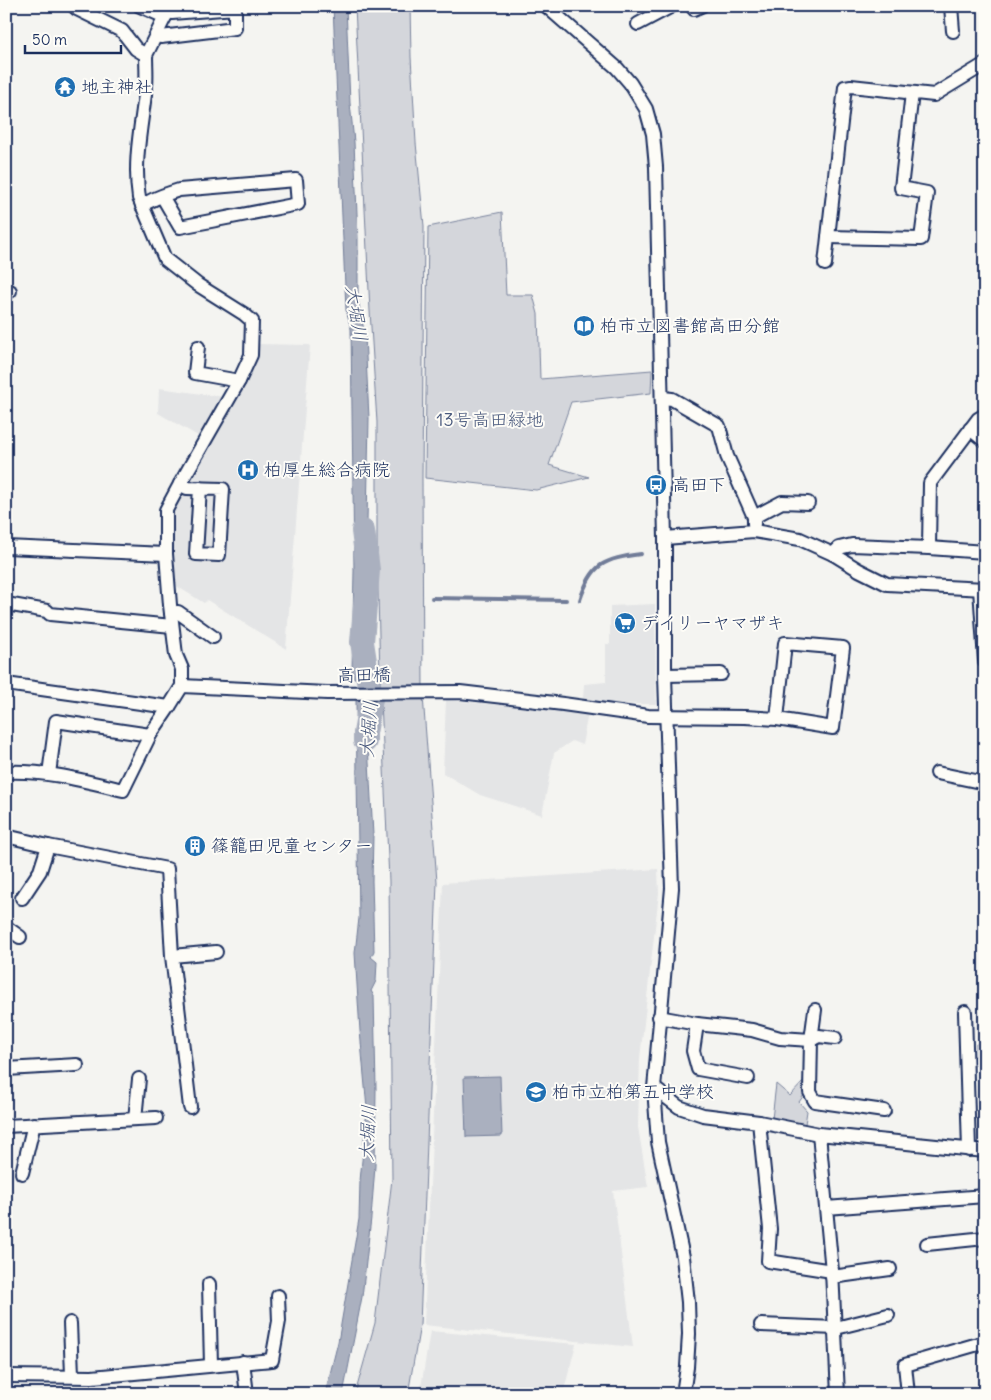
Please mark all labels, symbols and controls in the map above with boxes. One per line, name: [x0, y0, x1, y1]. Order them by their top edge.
scale bar: [25, 22, 121, 54]
text: 50 m: [32, 30, 67, 49]
temple icon: 地主神社: [53, 75, 77, 99]
place label: 地主神社: [81, 75, 153, 98]
water label: 大堀川: [341, 283, 373, 343]
library icon: 柏市立図書館高田分館: [572, 314, 596, 338]
place label: 柏市立図書館高田分館: [600, 314, 780, 337]
park label: 13号高田緑地: [436, 408, 544, 431]
hospital icon: 柏厚生総合病院: [236, 458, 260, 482]
place label: 柏厚生総合病院: [264, 458, 390, 481]
bus stop icon: 高田下: [644, 473, 668, 497]
place label: 高田下: [672, 473, 726, 496]
supermarket icon: デイリーヤマザキ: [613, 611, 637, 635]
place label: デイリーヤマザキ: [641, 611, 784, 634]
street label: 高田橋: [337, 663, 391, 686]
water label: 大堀川: [354, 700, 382, 758]
building icon: 篠籠田児童センター: [183, 834, 207, 858]
place label: 篠籠田児童センター: [211, 834, 372, 857]
school or university icon: 柏市立柏第五中学校: [524, 1080, 548, 1104]
place label: 柏市立柏第五中学校: [552, 1080, 714, 1103]
water label: 大堀川: [354, 1104, 380, 1162]

